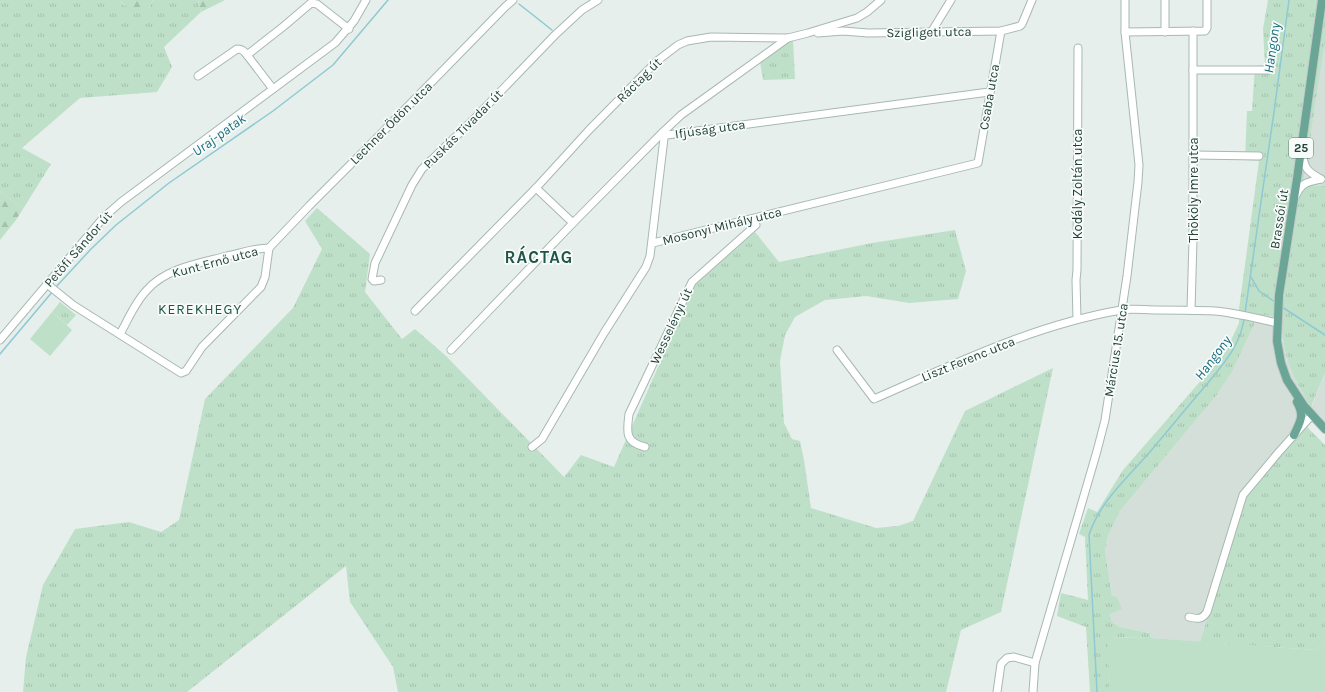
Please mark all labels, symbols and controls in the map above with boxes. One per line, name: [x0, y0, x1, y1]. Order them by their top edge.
water label: Hangony: [1260, 21, 1284, 74]
street label: Szigligeti utca: [886, 24, 972, 40]
street label: Ráctag út: [614, 54, 665, 105]
street label: Csaba utca: [976, 63, 1002, 131]
street label: Lechner Ödön utca: [346, 78, 435, 167]
street label: Puskás Tivadar út: [420, 86, 506, 172]
water label: Uraj-patak: [189, 109, 250, 160]
street label: Ifjúság utca: [674, 117, 746, 141]
street label: Kodály Zoltán utca: [1070, 129, 1085, 239]
street label: Thököly Imre utca: [1186, 137, 1201, 243]
road number: 25: [1289, 138, 1313, 158]
street label: Brassói út: [1267, 188, 1291, 250]
street label: Mosonyi Mihály utca: [661, 204, 783, 248]
street label: Petőfi Sándor út: [41, 208, 115, 290]
street label: Kunt Ernő utca: [170, 243, 260, 281]
district label: RÁCTAG: [505, 245, 573, 267]
street label: Wesselényi út: [647, 286, 695, 366]
district label: KEREKHEGY: [158, 301, 242, 318]
street label: Március 15. utca: [1101, 302, 1131, 398]
water label: Hangony: [1191, 332, 1236, 383]
street label: Liszt Ferenc utca: [919, 333, 1017, 385]

